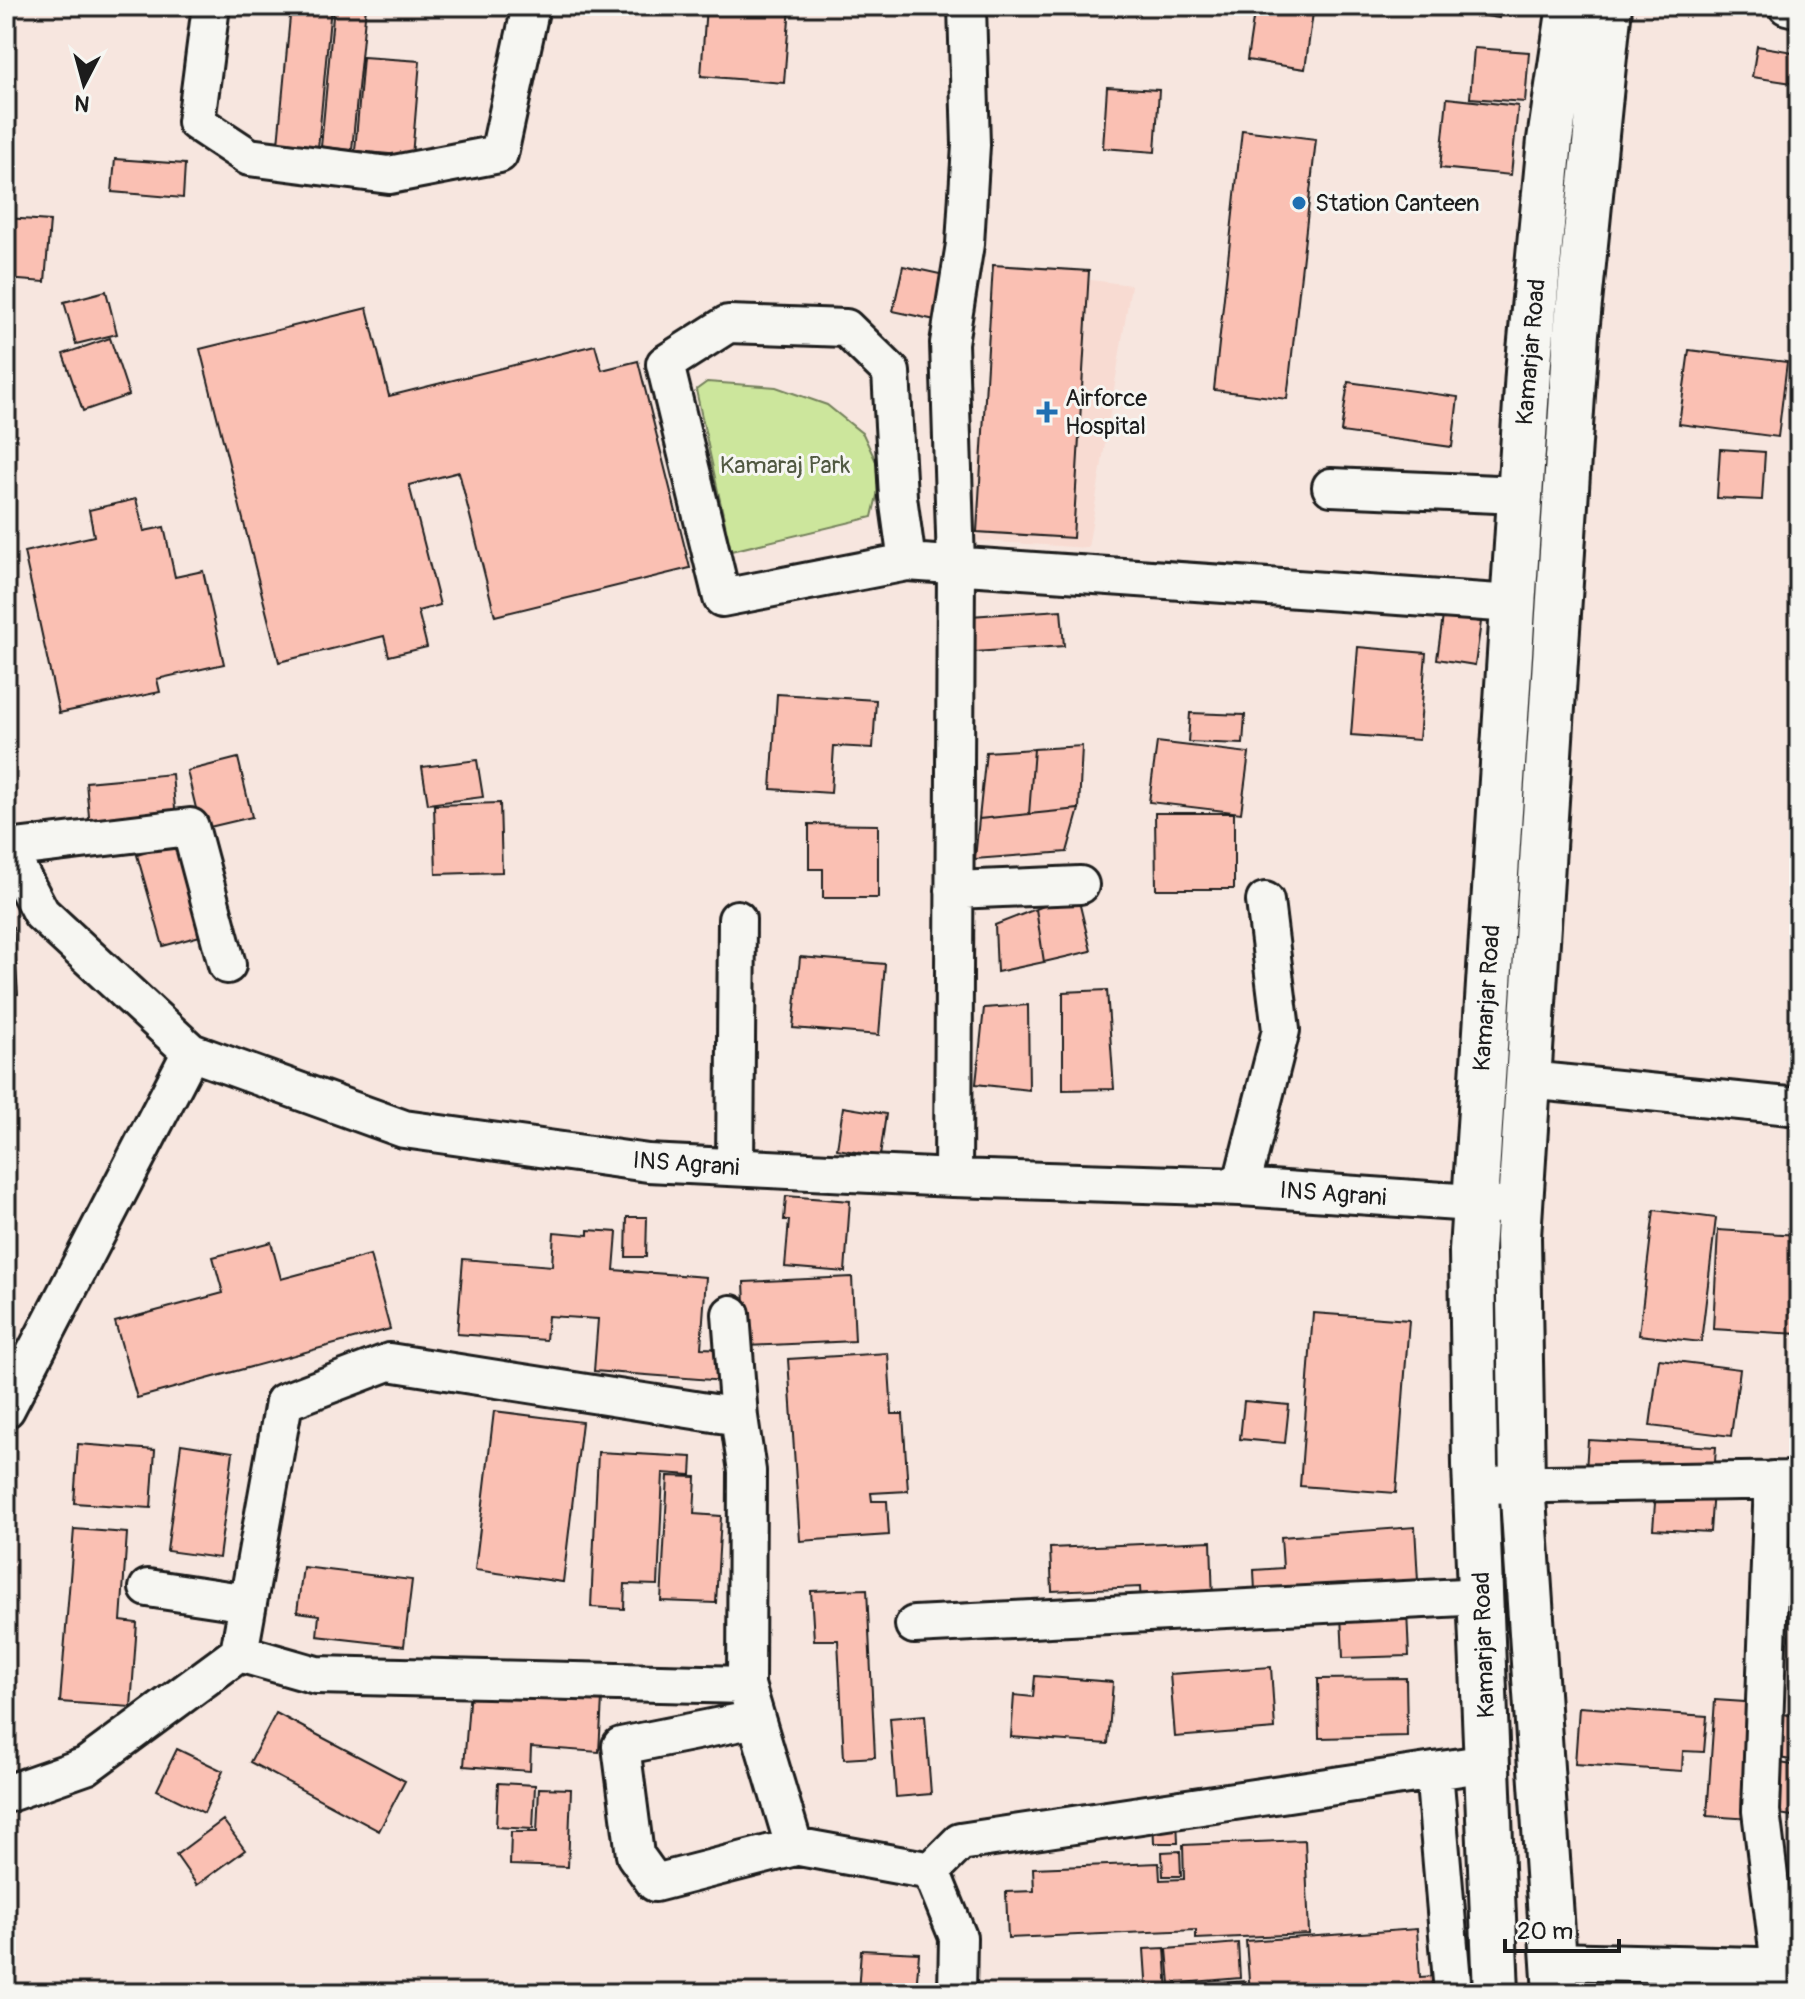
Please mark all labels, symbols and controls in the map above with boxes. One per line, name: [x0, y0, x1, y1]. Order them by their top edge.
north arrow: [44, 44, 124, 124]
text: N: [73, 88, 91, 118]
place label: Station Canteen: [1315, 189, 1480, 218]
marker: Station Canteen: [1290, 194, 1308, 212]
street label: Kamarjar Road: [1510, 278, 1552, 426]
place label: Airforce Hospital: [1065, 384, 1147, 441]
marker: Airforce Hospital: [1036, 401, 1058, 423]
park label: Kamaraj Park: [720, 451, 850, 480]
street label: Kamarjar Road: [1467, 924, 1507, 1072]
street label: INS Agrani: [632, 1146, 740, 1182]
street label: INS Agrani: [1279, 1176, 1387, 1212]
street label: Kamarjar Road: [1467, 1571, 1501, 1719]
scale bar: [1505, 1903, 1619, 1953]
text: 20 m: [1517, 1917, 1573, 1946]

